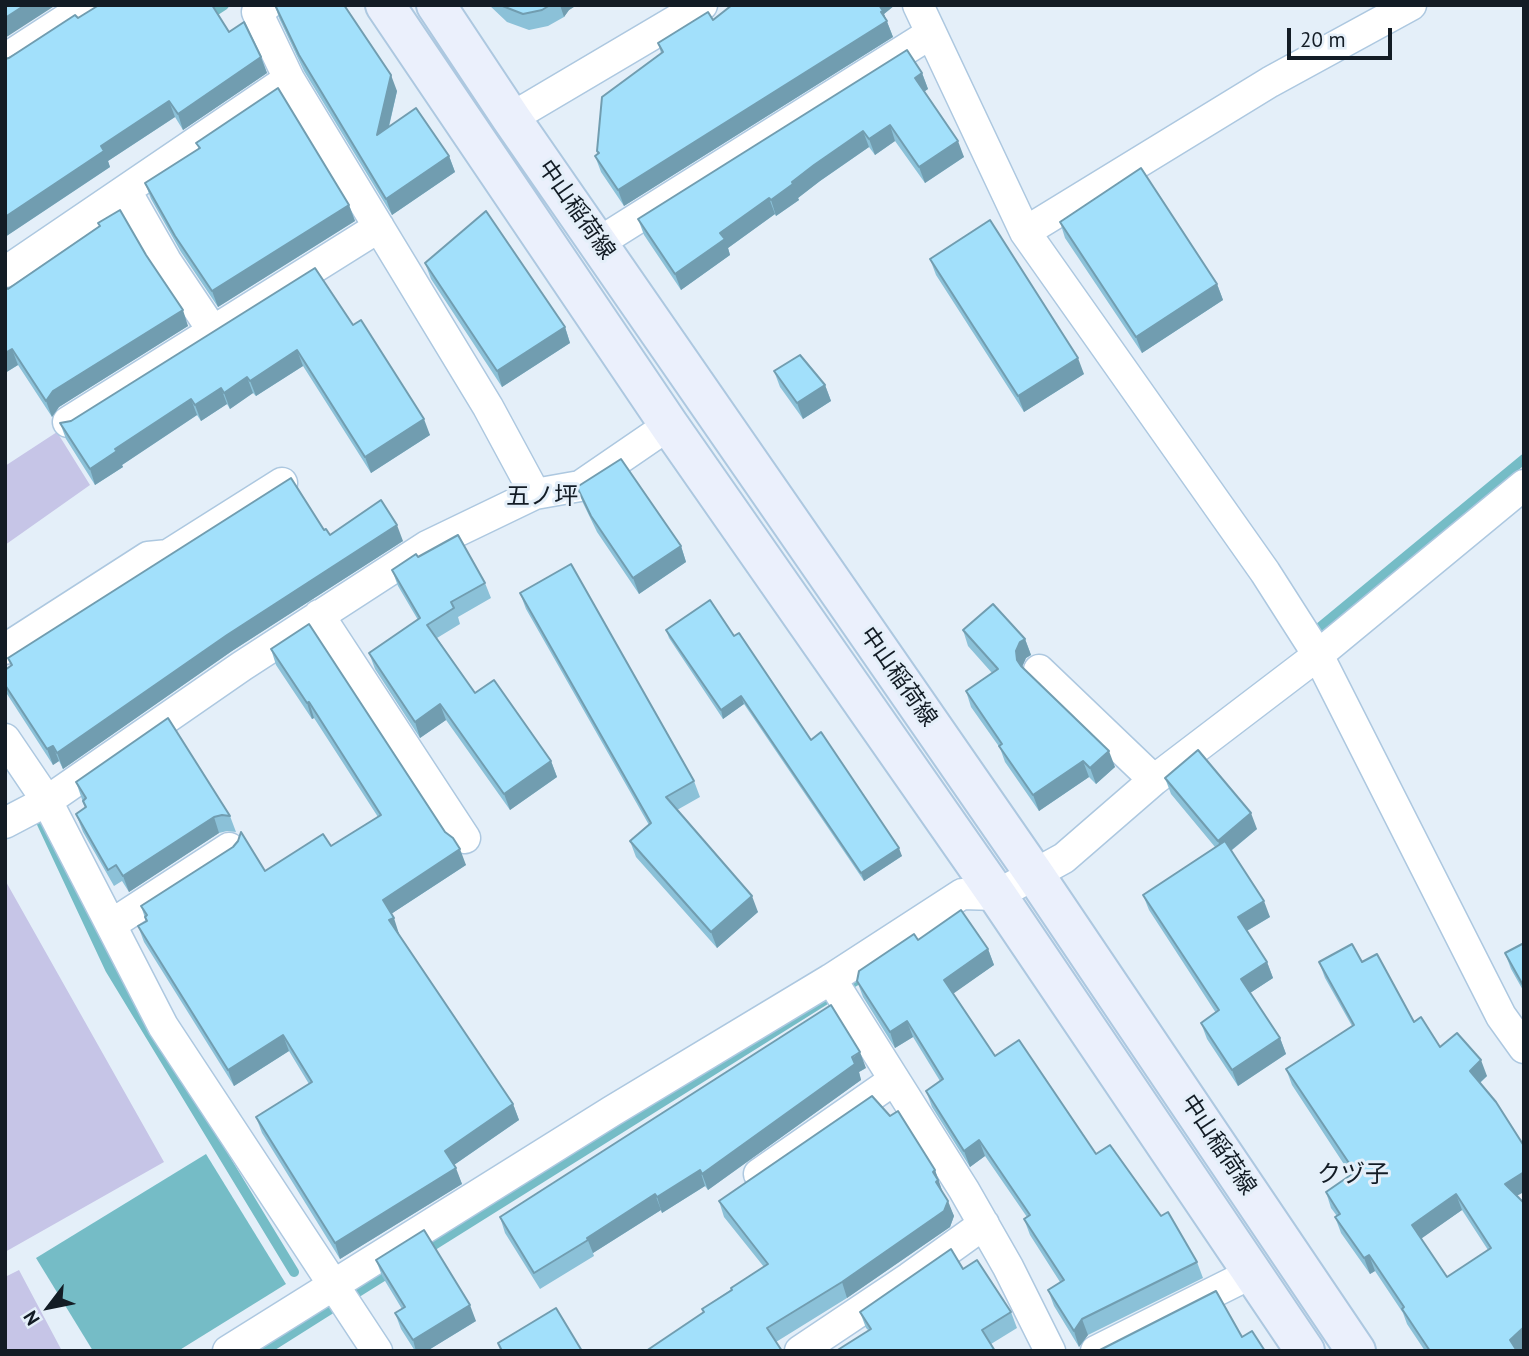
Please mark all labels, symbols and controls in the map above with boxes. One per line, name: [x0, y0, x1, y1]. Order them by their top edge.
scale bar: [1291, 14, 1396, 58]
text: 20 m: [1300, 26, 1346, 53]
street label: 中山稲荷線: [532, 155, 620, 265]
district label: 五ノ坪: [506, 483, 578, 511]
street label: 中山稲荷線: [854, 622, 942, 732]
street label: 中山稲荷線: [1174, 1090, 1262, 1200]
district label: クヅ子: [1317, 1161, 1389, 1189]
north arrow: [14, 1272, 84, 1342]
text: N: [18, 1306, 45, 1330]

